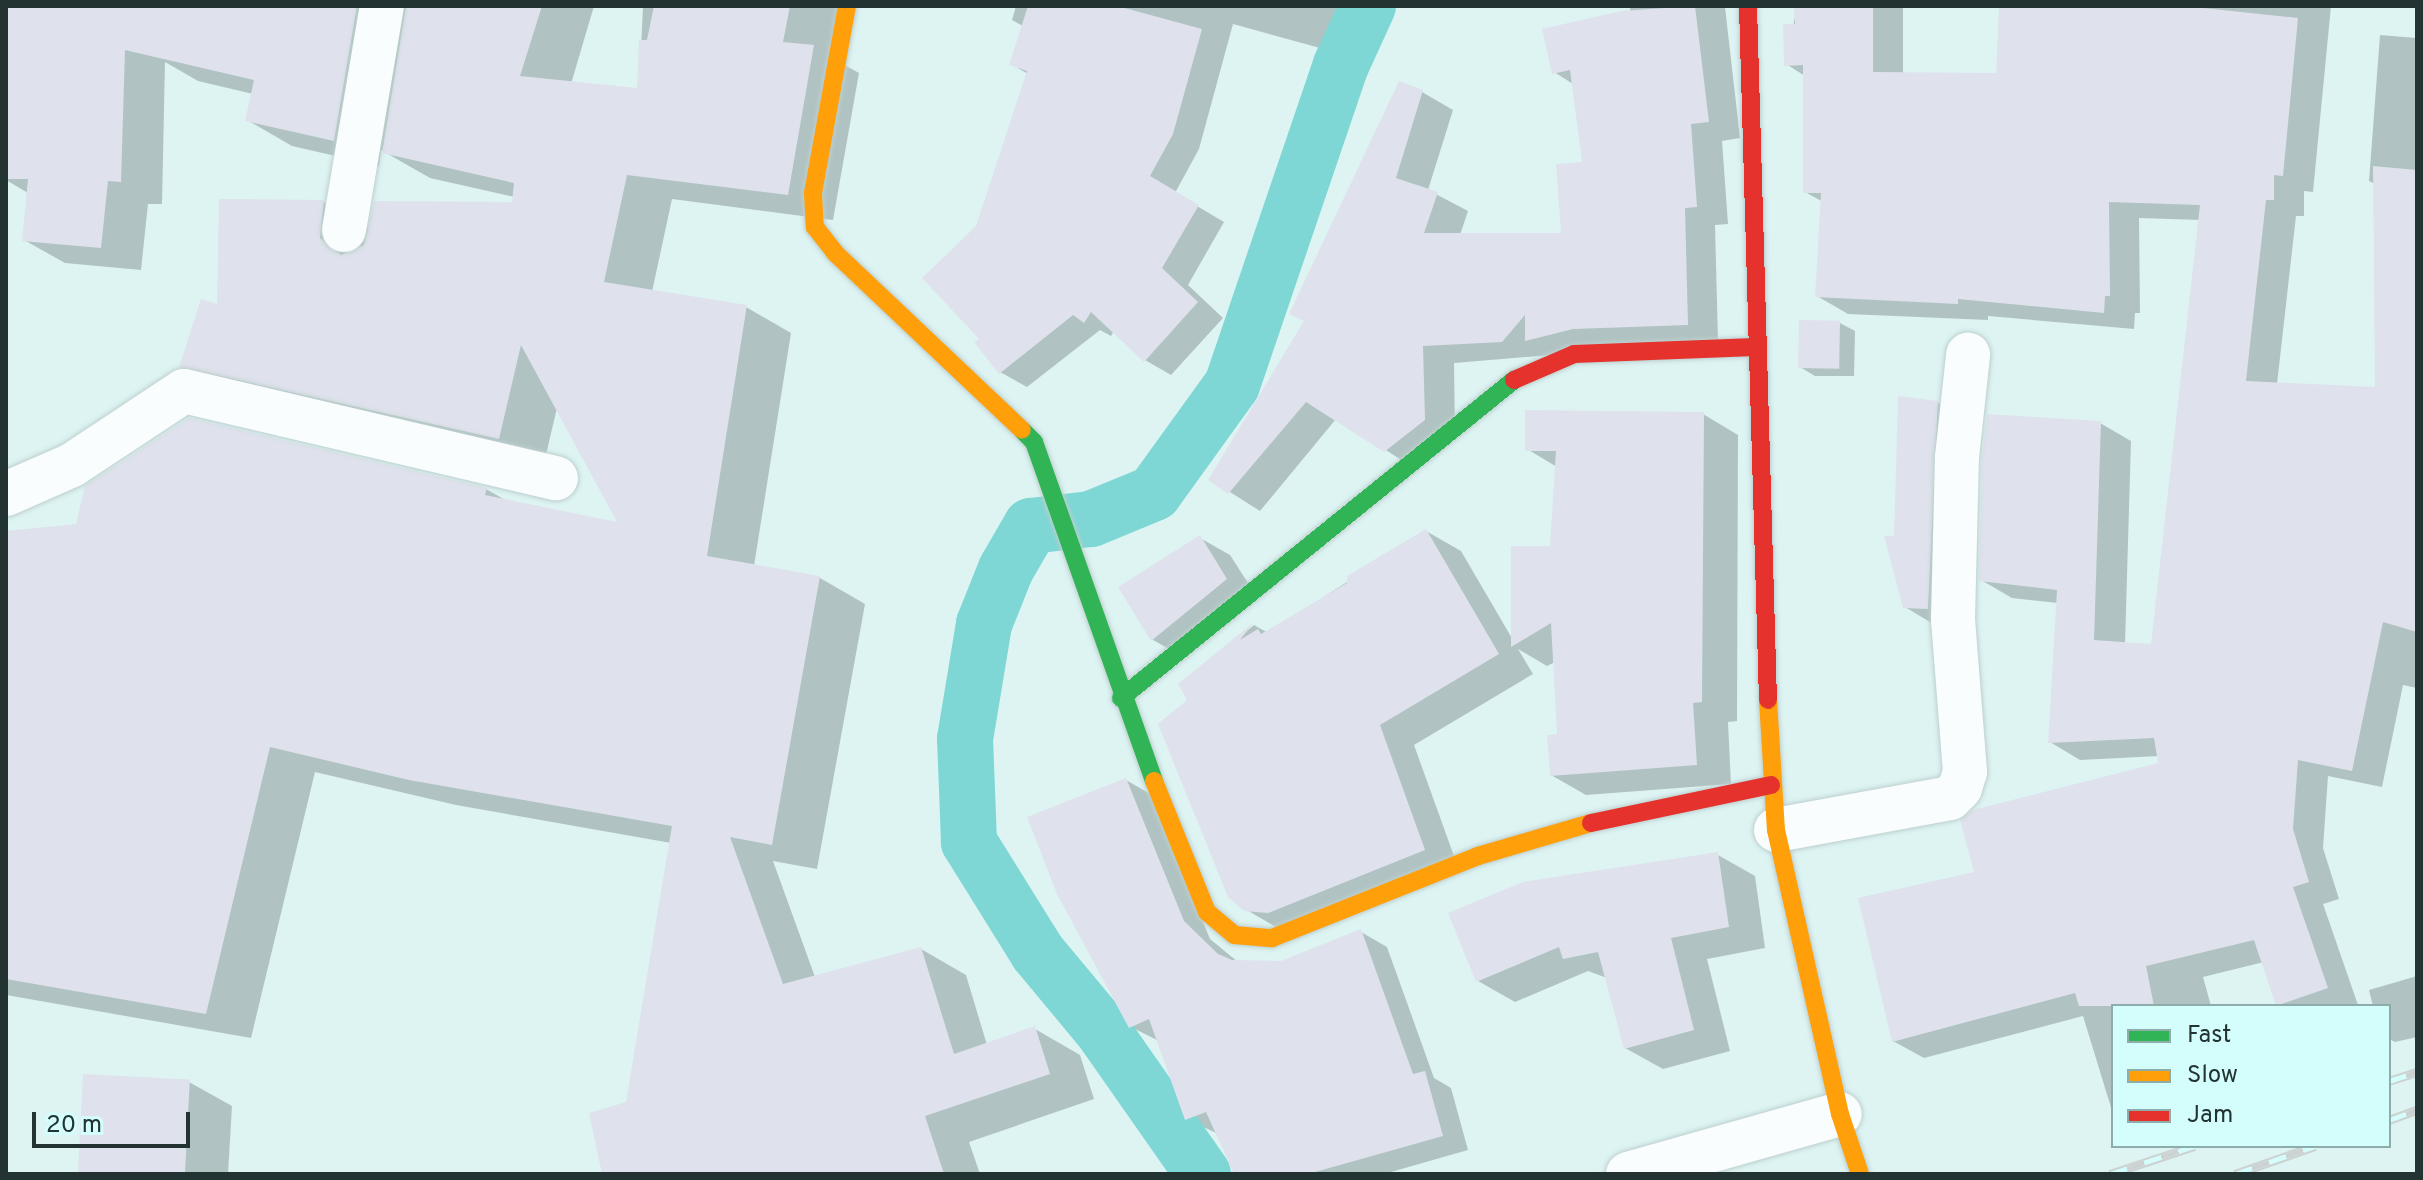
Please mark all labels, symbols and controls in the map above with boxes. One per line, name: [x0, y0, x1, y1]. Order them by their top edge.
legend: [2111, 1004, 2391, 1148]
text: Fast: [2187, 1021, 2231, 1051]
text: Slow: [2187, 1061, 2238, 1091]
scale bar: [36, 1096, 194, 1146]
text: Jam: [2187, 1101, 2233, 1131]
text: 20 m: [46, 1111, 102, 1141]

